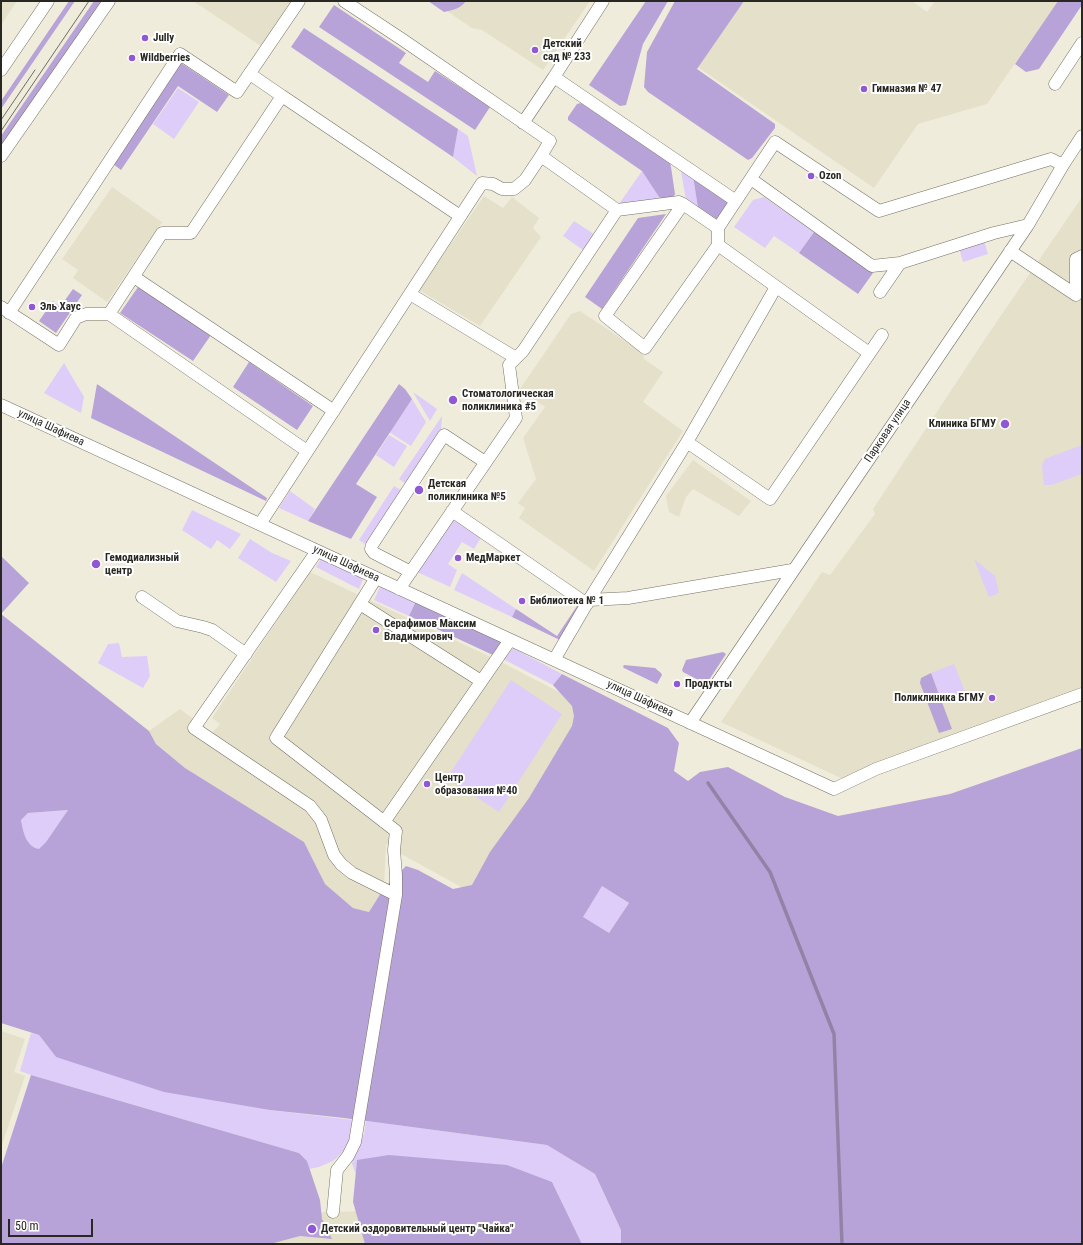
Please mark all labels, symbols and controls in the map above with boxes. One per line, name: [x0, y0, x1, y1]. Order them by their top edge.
place label: Jully: [153, 31, 174, 45]
marker: Jully: [140, 33, 150, 43]
place label: Детский сад № 233: [543, 37, 591, 63]
marker: Детский сад № 233: [530, 45, 540, 55]
place label: Wildberries: [140, 51, 190, 65]
marker: Wildberries: [127, 53, 137, 63]
place label: Гимназия № 47: [872, 82, 942, 96]
marker: Гимназия № 47: [859, 84, 869, 94]
place label: Ozon: [819, 169, 841, 183]
marker: Ozon: [806, 171, 816, 181]
place label: Эль Хаус: [40, 300, 81, 314]
marker: Эль Хаус: [27, 302, 37, 312]
place label: Стоматологическая поликлиника #5: [462, 387, 554, 413]
marker: Стоматологическая поликлиника #5: [447, 394, 459, 406]
street label: Парковая улица: [862, 397, 914, 465]
street label: улица Шафиева: [16, 407, 86, 449]
place label: Клиника БГМУ: [929, 417, 996, 431]
marker: Клиника БГМУ: [999, 418, 1011, 430]
place label: Детская поликлиника №5: [428, 477, 506, 503]
marker: Детская поликлиника №5: [413, 484, 425, 496]
street label: улица Шафиева: [311, 543, 381, 585]
place label: Гемодиализный центр: [105, 551, 179, 577]
place label: МедМаркет: [466, 551, 520, 565]
marker: МедМаркет: [453, 553, 463, 563]
marker: Гемодиализный центр: [90, 558, 102, 570]
place label: Библиотека № 1: [530, 594, 604, 608]
marker: Библиотека № 1: [517, 596, 527, 606]
place label: Серафимов Максим Владимирович: [384, 617, 476, 643]
marker: Серафимов Максим Владимирович: [371, 625, 381, 635]
place label: Продукты: [685, 677, 732, 691]
street label: улица Шафиева: [605, 678, 675, 720]
marker: Продукты: [672, 679, 682, 689]
place label: Поликлиника БГМУ: [894, 691, 984, 705]
marker: Поликлиника БГМУ: [987, 693, 997, 703]
place label: Центр образования №40: [435, 771, 517, 797]
marker: Центр образования №40: [422, 779, 432, 789]
scale bar: [10, 1211, 95, 1237]
text: 50 m: [15, 1219, 39, 1233]
place label: Детский оздоровительный центр "Чайка": [321, 1222, 513, 1236]
marker: Детский оздоровительный центр "Чайка": [306, 1223, 318, 1235]

